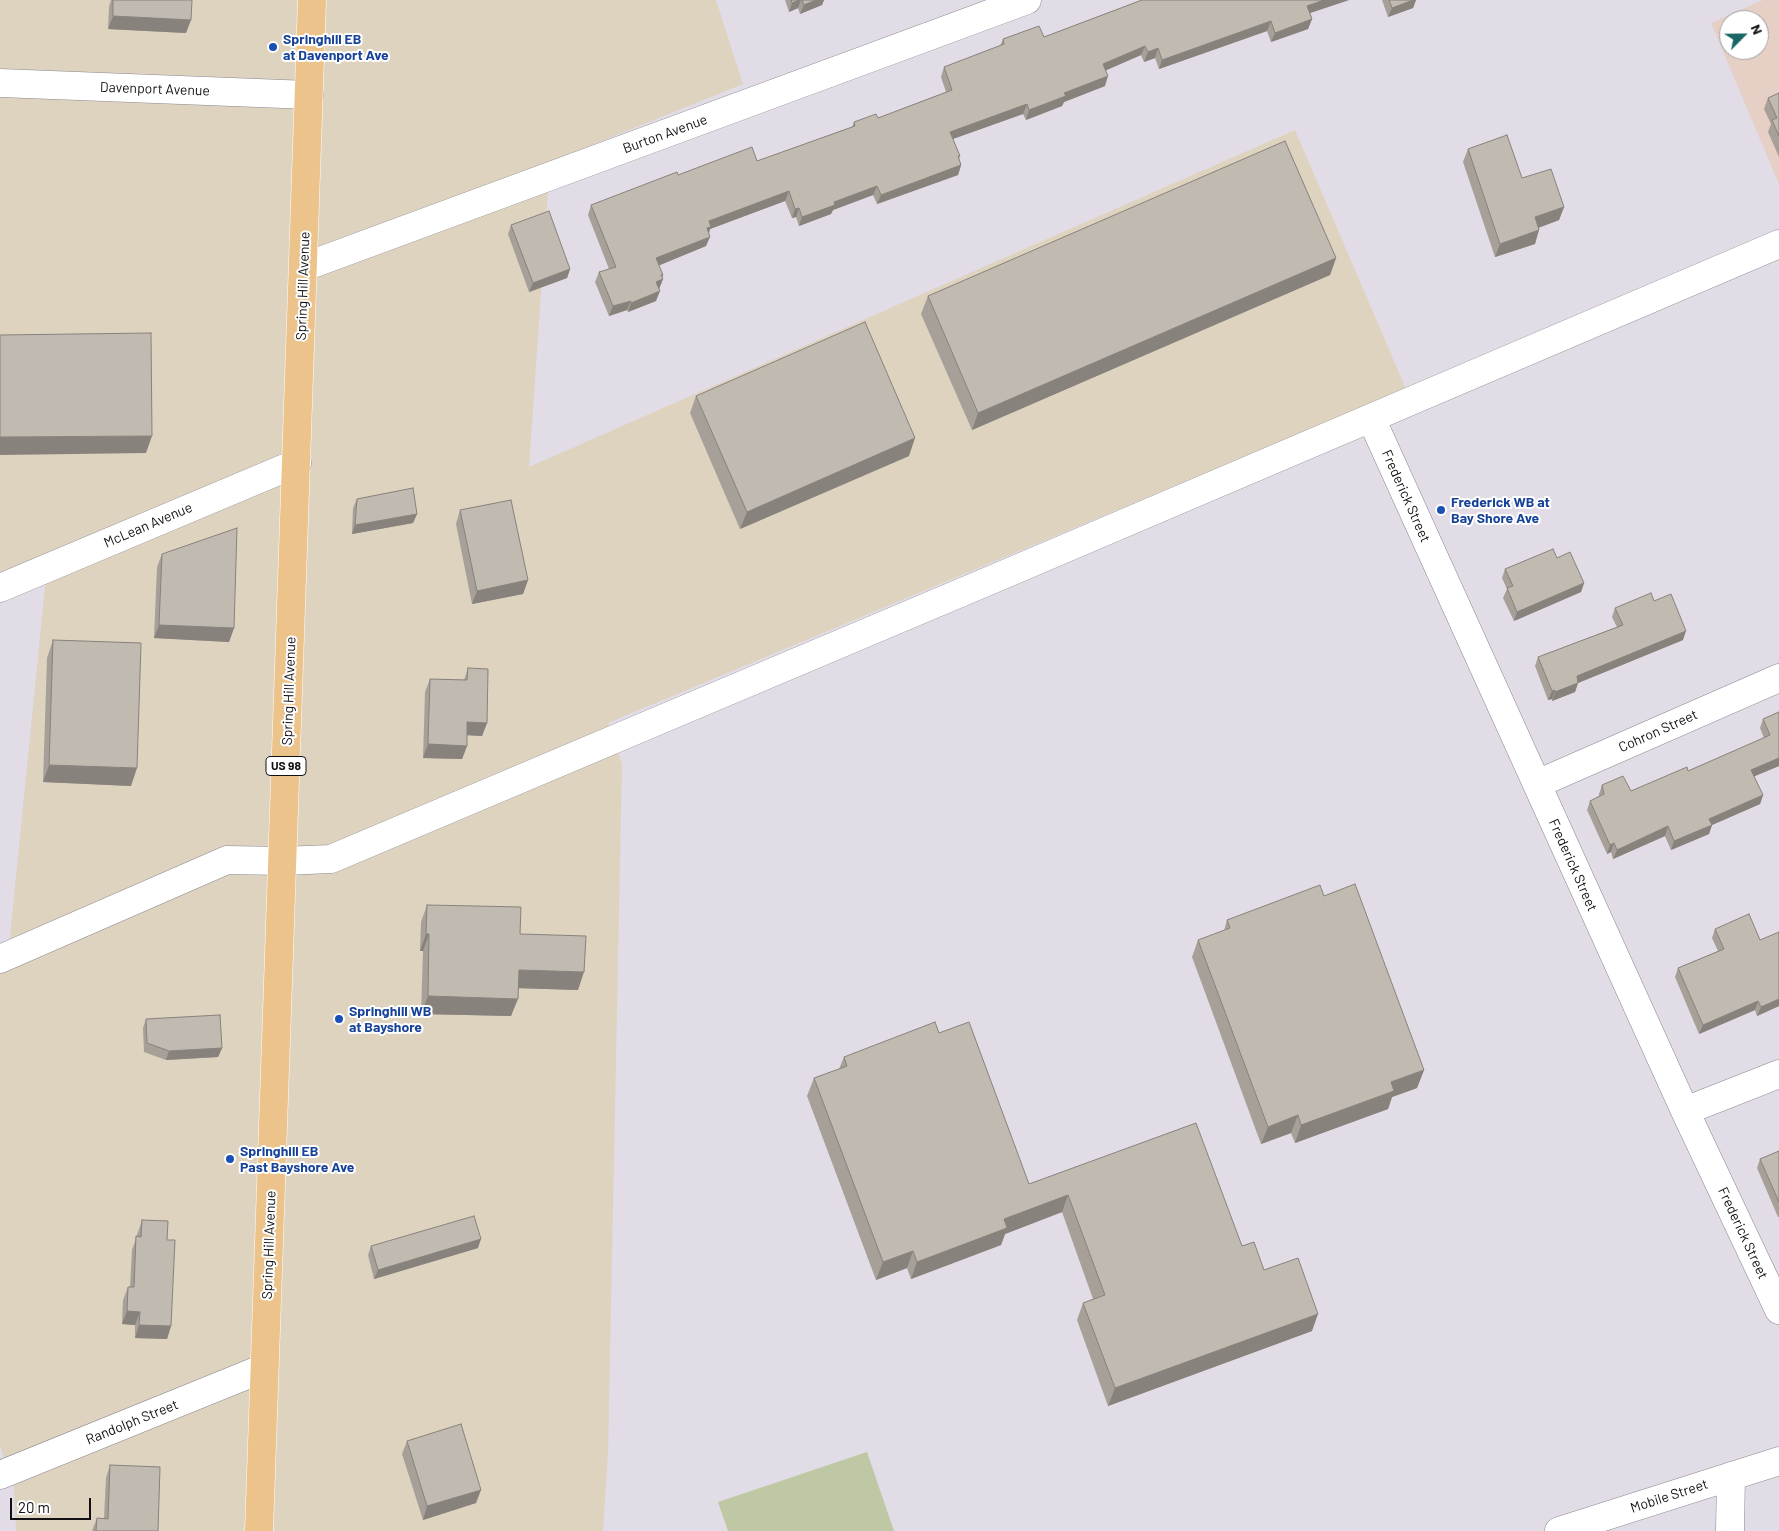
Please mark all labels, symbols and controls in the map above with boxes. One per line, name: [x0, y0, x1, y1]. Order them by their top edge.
north arrow: [1719, 10, 1769, 60]
text: N: [1748, 22, 1767, 37]
place label: Springhill EB at Davenport Ave: [283, 31, 389, 64]
marker: Springhill EB at Davenport Ave: [267, 41, 279, 53]
street label: Davenport Avenue: [100, 79, 210, 99]
street label: Burton Avenue: [620, 111, 710, 157]
street label: Spring Hill Avenue: [293, 231, 313, 341]
street label: Frederick Street: [1378, 447, 1434, 545]
place label: Frederick WB at Bay Shore Ave: [1451, 494, 1550, 526]
street label: McLean Avenue: [101, 499, 195, 551]
marker: Frederick WB at Bay Shore Ave: [1435, 504, 1447, 516]
street label: Spring Hill Avenue: [279, 636, 299, 746]
street label: Cohron Street: [1616, 706, 1700, 756]
road number: US 98: [266, 756, 306, 776]
street label: Frederick Street: [1545, 816, 1601, 914]
place label: Springhill WB at Bayshore: [349, 1003, 431, 1036]
marker: Springhill WB at Bayshore: [333, 1013, 345, 1025]
place label: Springhill EB Past Bayshore Ave: [240, 1143, 354, 1176]
marker: Springhill EB Past Bayshore Ave: [224, 1153, 236, 1165]
street label: Frederick Street: [1714, 1184, 1772, 1282]
street label: Spring Hill Avenue: [259, 1190, 279, 1300]
street label: Randolph Street: [83, 1396, 181, 1448]
street label: Mobile Street: [1628, 1476, 1710, 1516]
scale bar: [12, 1488, 94, 1520]
text: 20 m: [18, 1498, 50, 1516]

